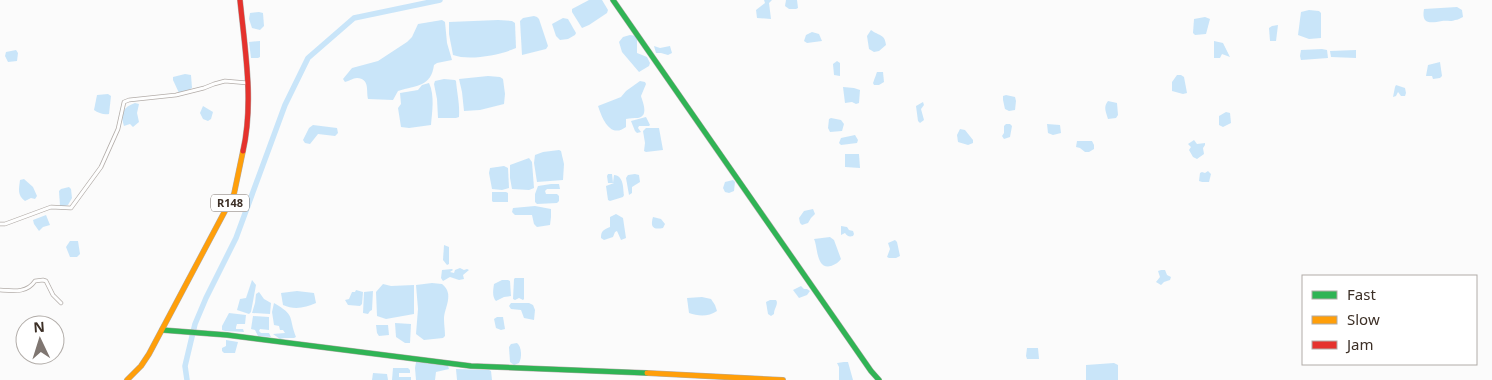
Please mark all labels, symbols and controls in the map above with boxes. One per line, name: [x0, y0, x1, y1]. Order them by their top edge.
road number: R148: [211, 194, 249, 212]
legend: [1302, 275, 1477, 365]
text: Fast: [1347, 284, 1376, 304]
text: Slow: [1347, 309, 1380, 329]
north arrow: [15, 315, 65, 365]
text: N: [33, 317, 45, 336]
text: Jam: [1345, 334, 1374, 354]

